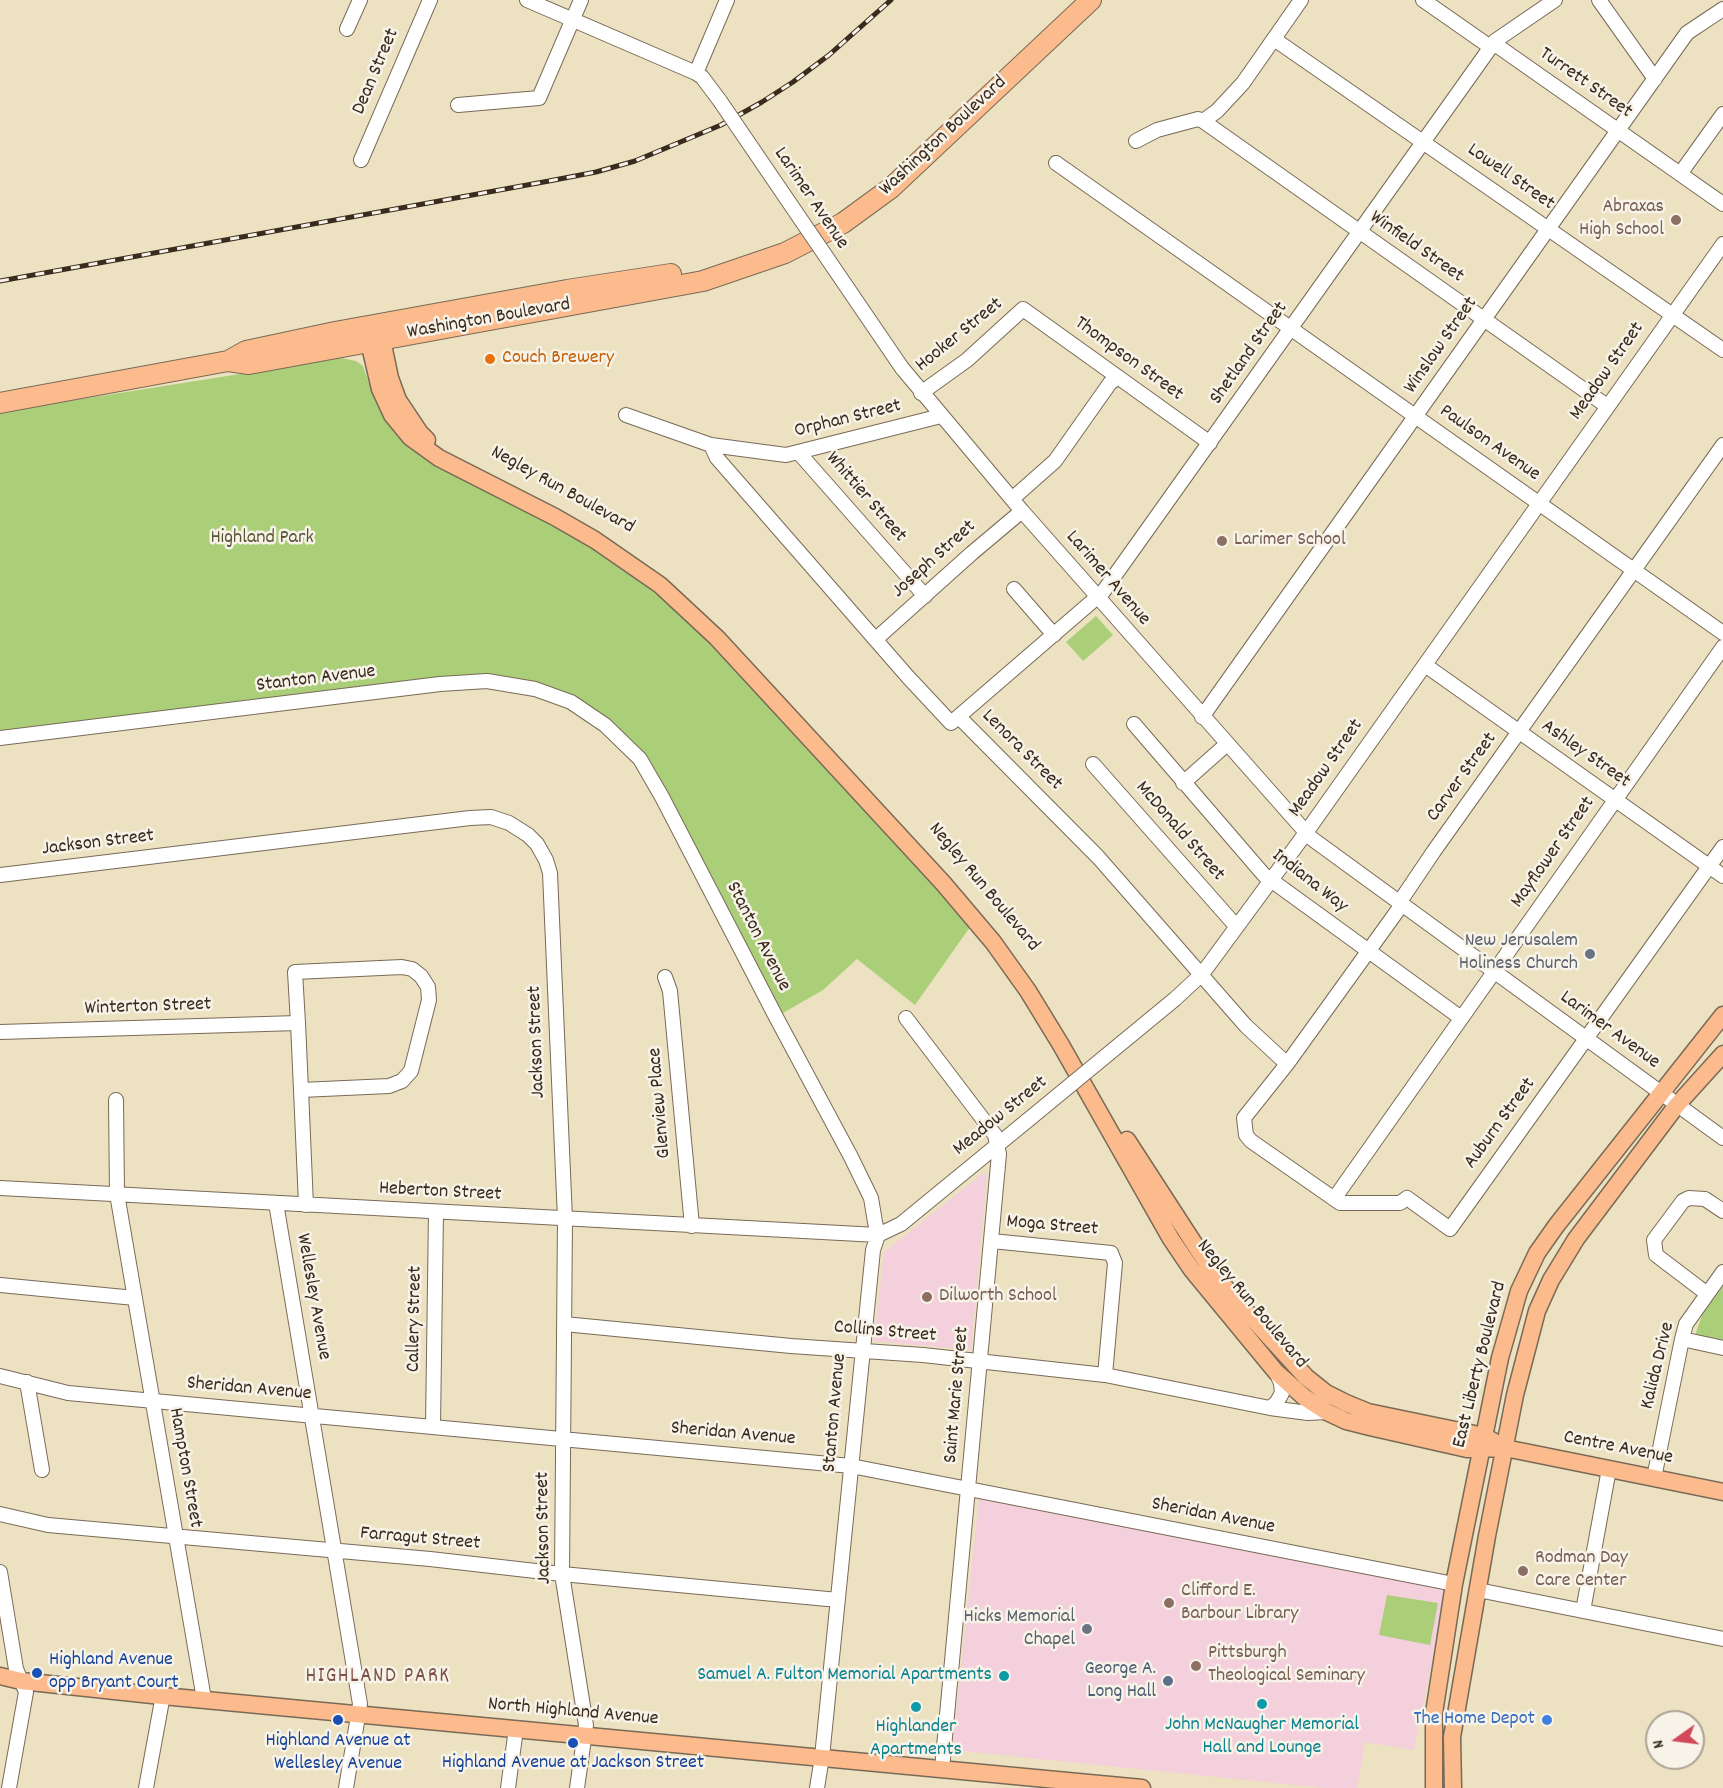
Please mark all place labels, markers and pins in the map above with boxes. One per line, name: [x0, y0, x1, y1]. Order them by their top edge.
place label: Abraxas High School: [1579, 196, 1664, 243]
marker: Abraxas High School: [1669, 213, 1683, 227]
place label: Couch Brewery: [502, 347, 614, 371]
marker: Couch Brewery: [483, 352, 497, 366]
place label: Larimer School: [1234, 529, 1346, 553]
marker: Larimer School: [1215, 534, 1229, 548]
place label: New Jerusalem Holiness Church: [1459, 930, 1578, 977]
marker: New Jerusalem Holiness Church: [1583, 947, 1597, 961]
place label: Dilworth School: [939, 1285, 1057, 1309]
marker: Dilworth School: [920, 1290, 934, 1304]
place label: Rodman Day Care Center: [1535, 1547, 1628, 1594]
marker: Rodman Day Care Center: [1516, 1564, 1530, 1578]
place label: Clifford E. Barbour Library: [1181, 1580, 1298, 1627]
marker: Clifford E. Barbour Library: [1162, 1596, 1176, 1610]
place label: Hicks Memorial Chapel: [963, 1606, 1075, 1653]
marker: Hicks Memorial Chapel: [1080, 1622, 1094, 1636]
place label: Pittsburgh Theological Seminary: [1208, 1642, 1365, 1689]
place label: Highland Avenue opp Bryant Court: [49, 1649, 179, 1696]
place label: George A. Long Hall: [1084, 1658, 1156, 1705]
marker: Pittsburgh Theological Seminary: [1189, 1659, 1203, 1673]
place label: Samuel A. Fulton Memorial Apartments: [697, 1664, 992, 1688]
marker: Highland Avenue opp Bryant Court: [30, 1666, 44, 1680]
marker: Samuel A. Fulton Memorial Apartments: [997, 1669, 1011, 1683]
marker: George A. Long Hall: [1161, 1674, 1175, 1688]
marker: John McNaugher Memorial Hall and Lounge: [1255, 1697, 1269, 1711]
marker: Highlander Apartments: [909, 1700, 923, 1714]
place label: The Home Depot: [1414, 1708, 1535, 1732]
marker: Highland Avenue at Wellesley Avenue: [331, 1713, 345, 1727]
marker: The Home Depot: [1540, 1713, 1554, 1727]
place label: John McNaugher Memorial Hall and Lounge: [1165, 1714, 1359, 1761]
place label: Highlander Apartments: [870, 1716, 962, 1763]
place label: Highland Avenue at Wellesley Avenue: [265, 1730, 411, 1777]
marker: Highland Avenue at Jackson Street: [566, 1736, 580, 1750]
place label: Highland Avenue at Jackson Street: [442, 1752, 704, 1776]

